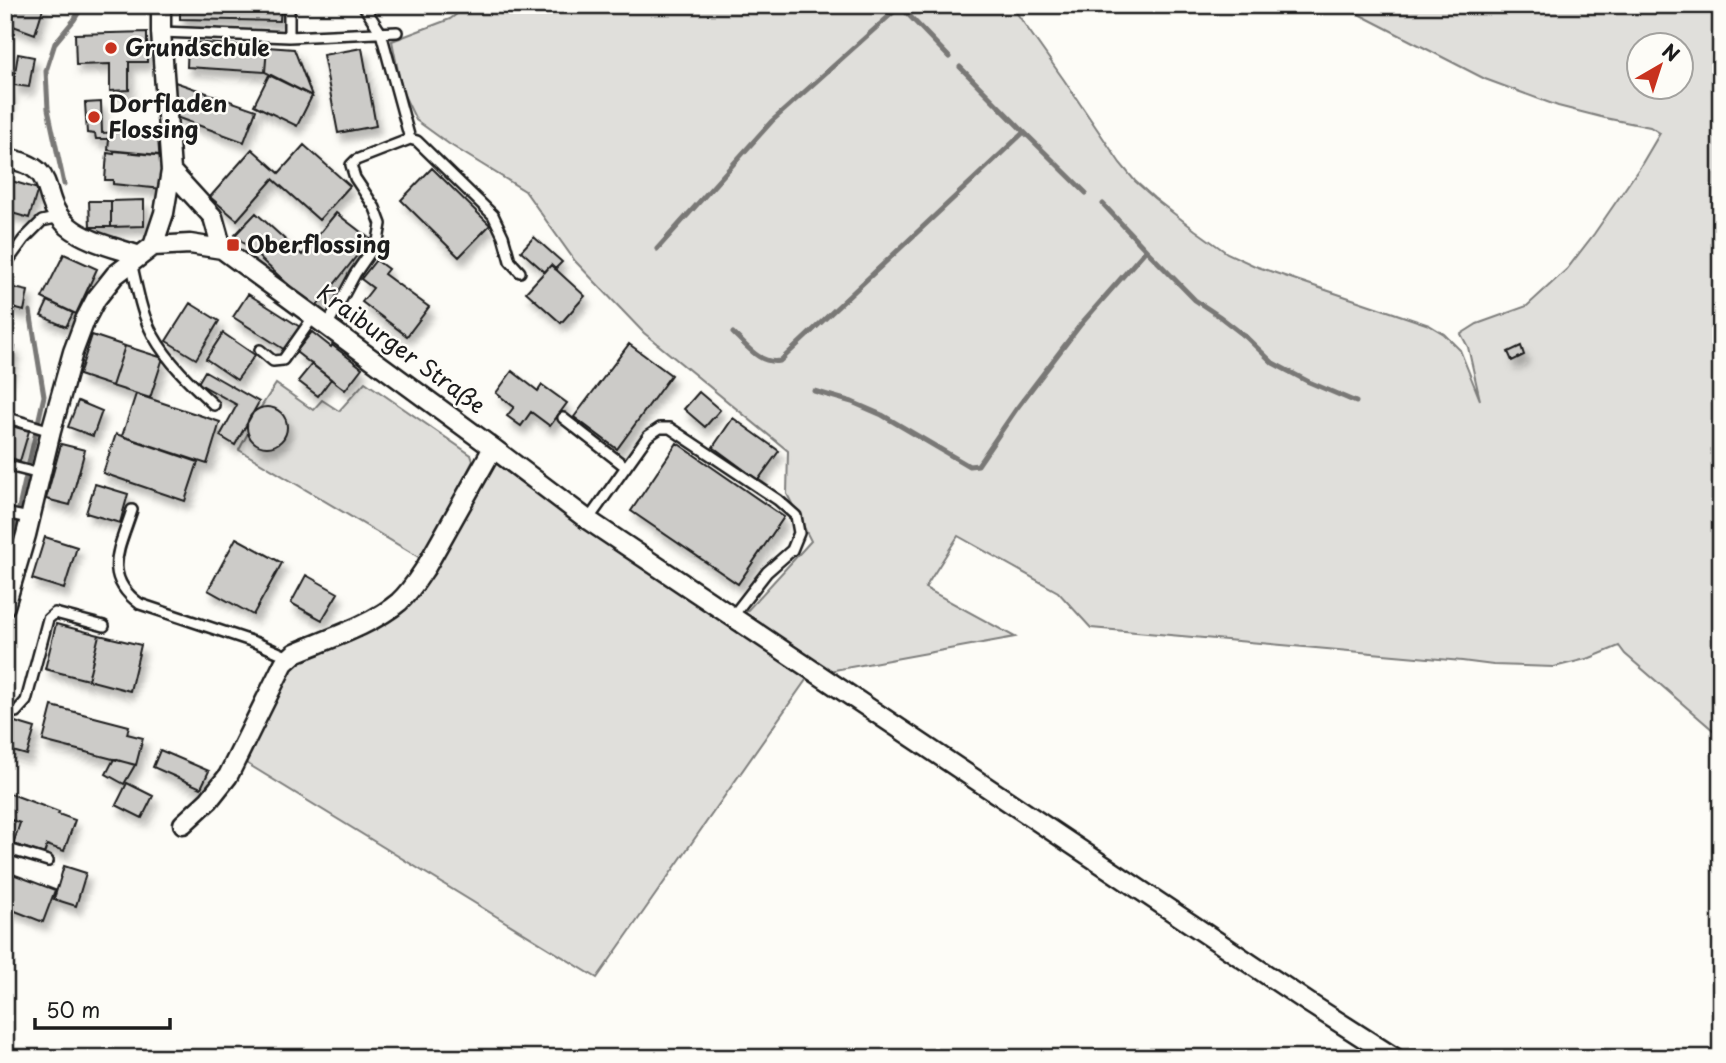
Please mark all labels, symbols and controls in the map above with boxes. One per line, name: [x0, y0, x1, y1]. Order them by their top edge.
place label: Grundschule: [125, 29, 270, 64]
north arrow: [1624, 32, 1694, 102]
text: N: [1657, 36, 1686, 68]
marker: Grundschule: [103, 40, 119, 56]
place label: Dorfladen Flossing: [108, 85, 227, 146]
marker: Dorfladen Flossing: [86, 109, 102, 125]
place label: Oberflossing: [247, 226, 391, 261]
marker: Oberflossing: [225, 237, 241, 253]
street label: Kraiburger Straße: [310, 274, 494, 421]
scale bar: [35, 986, 170, 1030]
text: 50 m: [46, 993, 100, 1025]

